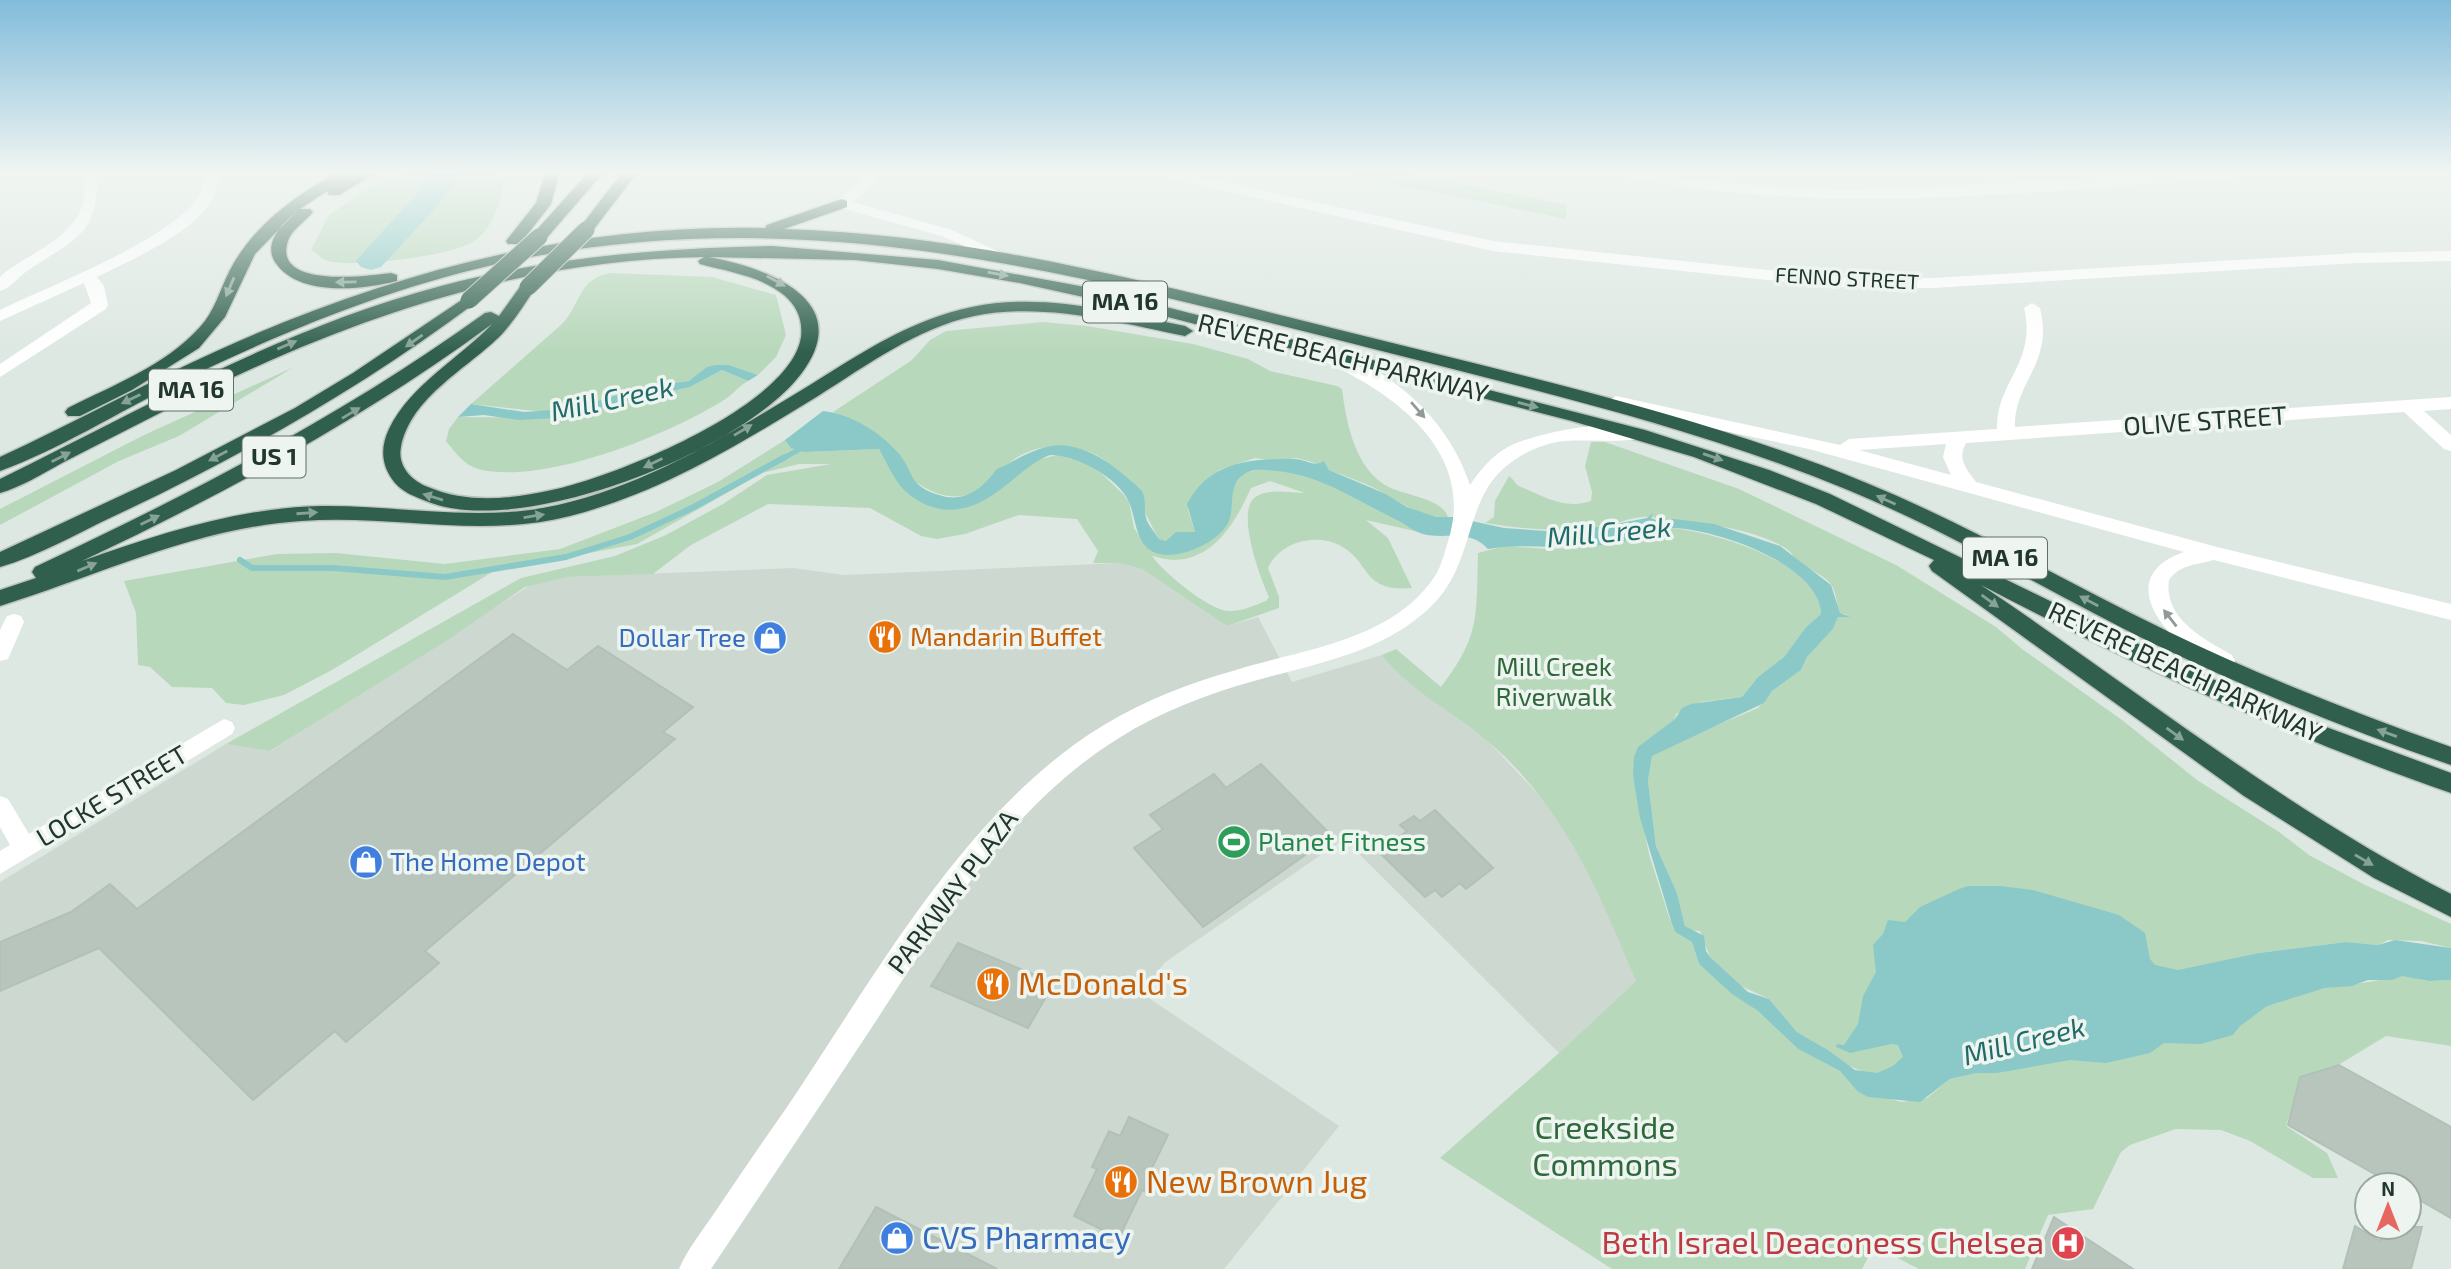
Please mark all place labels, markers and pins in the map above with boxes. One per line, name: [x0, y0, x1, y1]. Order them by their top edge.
restaurant icon: Mandarin Buffet: [866, 618, 904, 656]
shop icon: Dollar Tree: [751, 619, 789, 657]
place label: Mandarin Buffet: [910, 620, 1102, 651]
place label: Dollar Tree: [618, 621, 746, 652]
sports icon: Planet Fitness: [1215, 823, 1253, 861]
place label: Planet Fitness: [1258, 825, 1426, 856]
shop icon: The Home Depot: [347, 843, 385, 881]
place label: The Home Depot: [390, 845, 586, 876]
place label: McDonald's: [1018, 963, 1188, 1001]
restaurant icon: McDonald's: [974, 965, 1012, 1003]
place label: New Brown Jug: [1146, 1161, 1368, 1199]
restaurant icon: New Brown Jug: [1102, 1163, 1140, 1201]
place label: CVS Pharmacy: [922, 1217, 1131, 1255]
shop icon: CVS Pharmacy: [878, 1219, 916, 1257]
place label: Beth Israel Deaconess Chelsea: [1601, 1222, 2044, 1260]
hospital icon: Beth Israel Deaconess Chelsea: [2049, 1224, 2087, 1262]

